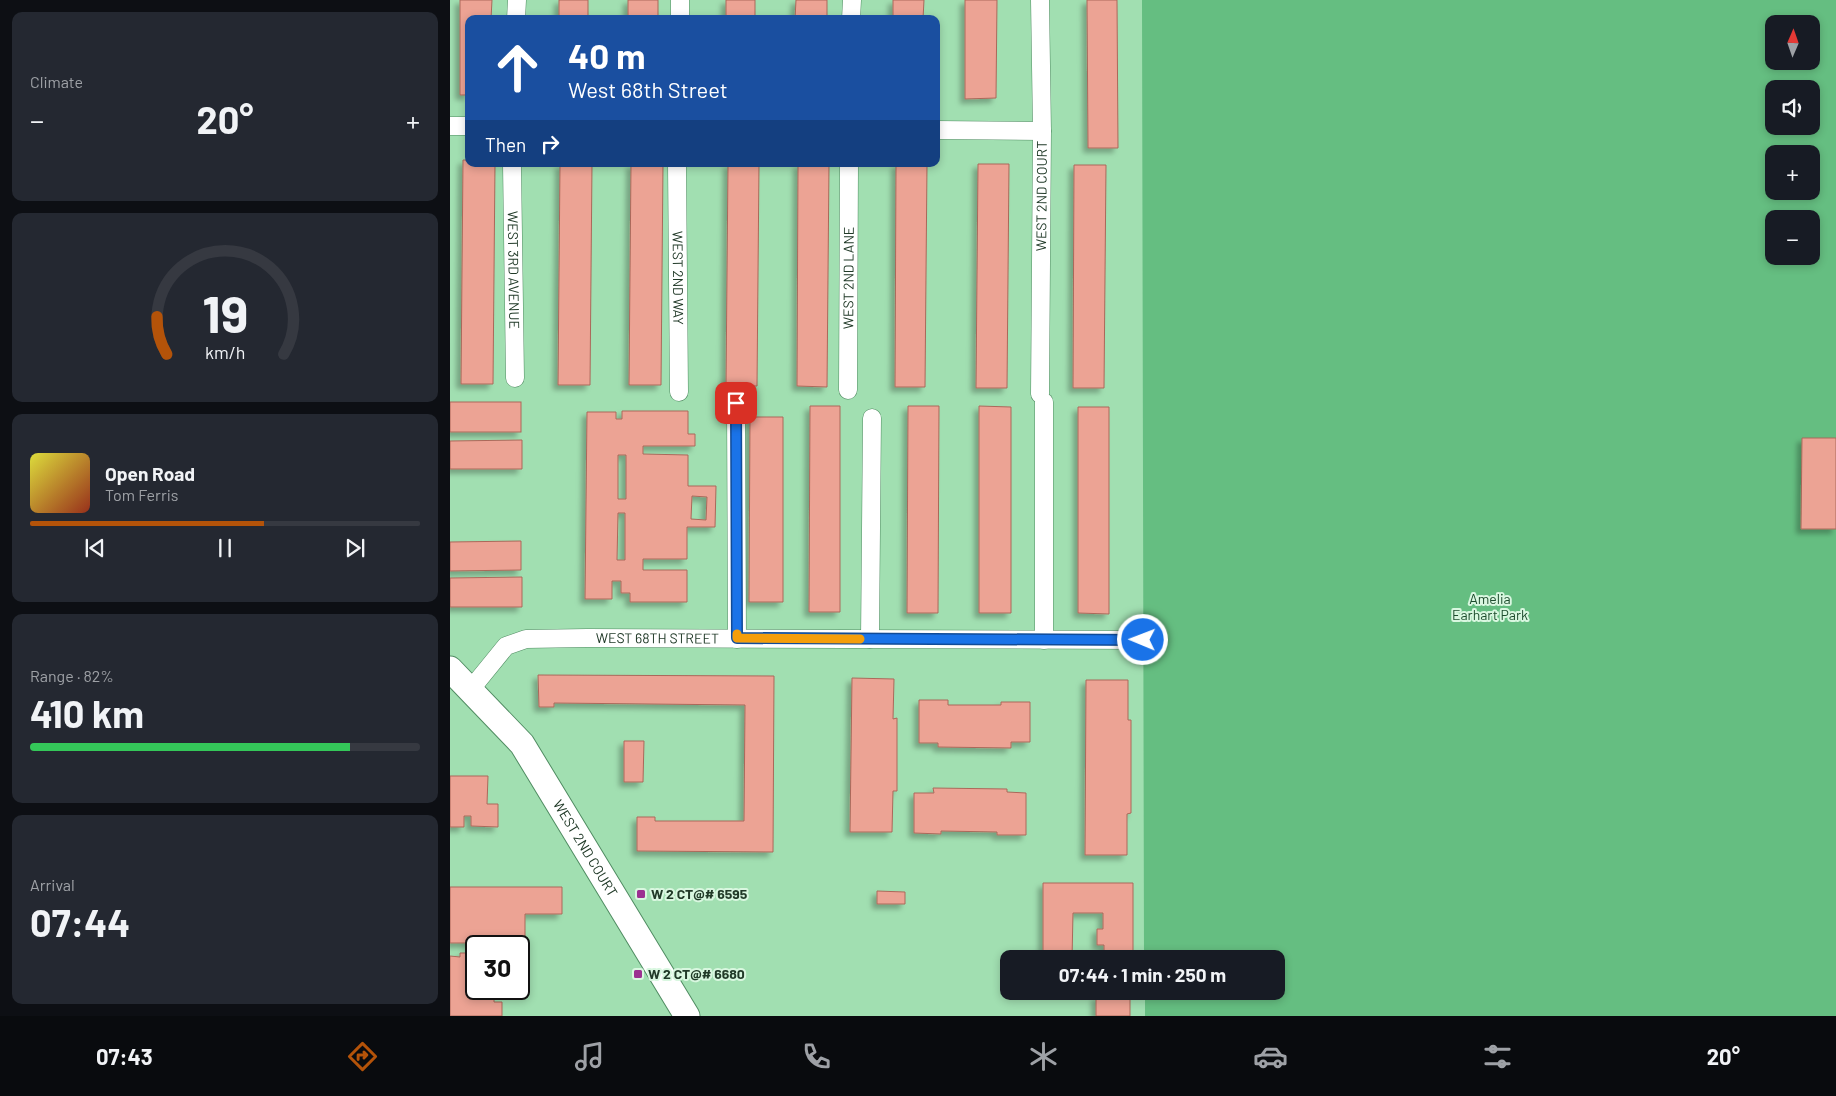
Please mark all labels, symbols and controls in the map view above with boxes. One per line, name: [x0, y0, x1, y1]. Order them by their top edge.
north arrow: [1765, 15, 1820, 70]
map controls: [1765, 15, 1820, 265]
text: 40 m: [568, 34, 645, 76]
icon: ahead: [485, 35, 550, 100]
text: Climate: [30, 72, 83, 91]
text: West 68th Street: [568, 76, 728, 102]
button: sound: [1765, 80, 1820, 135]
text: 20°: [196, 96, 254, 142]
text: −: [30, 103, 44, 137]
text: +: [406, 103, 420, 137]
icon: right: [536, 130, 564, 158]
text: Then: [485, 133, 526, 156]
street label: WEST 2ND COURT: [1032, 141, 1050, 251]
button: +: [1765, 145, 1820, 200]
button: −: [1765, 210, 1820, 265]
street label: WEST 3RD AVENUE: [505, 211, 523, 329]
street label: WEST 2ND LANE: [839, 227, 857, 329]
street label: WEST 2ND WAY: [670, 231, 687, 325]
text: 19: [202, 281, 248, 343]
text: km/h: [205, 341, 245, 363]
pin: [715, 382, 757, 424]
icon: arrive: [722, 389, 750, 417]
text: Open Road: [105, 462, 195, 485]
text: Tom Ferris: [105, 485, 179, 504]
icon: previous: [81, 534, 109, 562]
icon: pause: [211, 534, 239, 562]
icon: next: [341, 534, 369, 562]
park label: Amelia Earhart Park: [1452, 590, 1528, 623]
position arrow: [1116, 613, 1168, 665]
street label: WEST 68TH STREET: [596, 629, 719, 646]
text: Range · 82%: [30, 666, 114, 685]
text: 410 km: [30, 690, 144, 736]
street label: WEST 2ND COURT: [550, 796, 622, 900]
text: Arrival: [30, 875, 75, 894]
place label: W 2 CT@# 6595: [651, 885, 748, 902]
marker: W 2 CT@# 6595: [635, 888, 647, 900]
text: 07:44: [30, 899, 130, 945]
speed limit sign: 30: [465, 935, 530, 1000]
text: 07:44 · 1 min · 250 m: [1059, 963, 1226, 986]
place label: W 2 CT@# 6680: [648, 965, 745, 982]
marker: W 2 CT@# 6680: [632, 968, 644, 980]
icon: directions: [345, 1039, 380, 1074]
icon: music: [572, 1039, 607, 1074]
icon: phone: [799, 1039, 834, 1074]
icon: climate: [1026, 1039, 1061, 1074]
icon: car: [1253, 1039, 1288, 1074]
icon: filters: [1480, 1039, 1515, 1074]
text: 07:43: [96, 1043, 153, 1069]
text: 20°: [1707, 1043, 1740, 1069]

